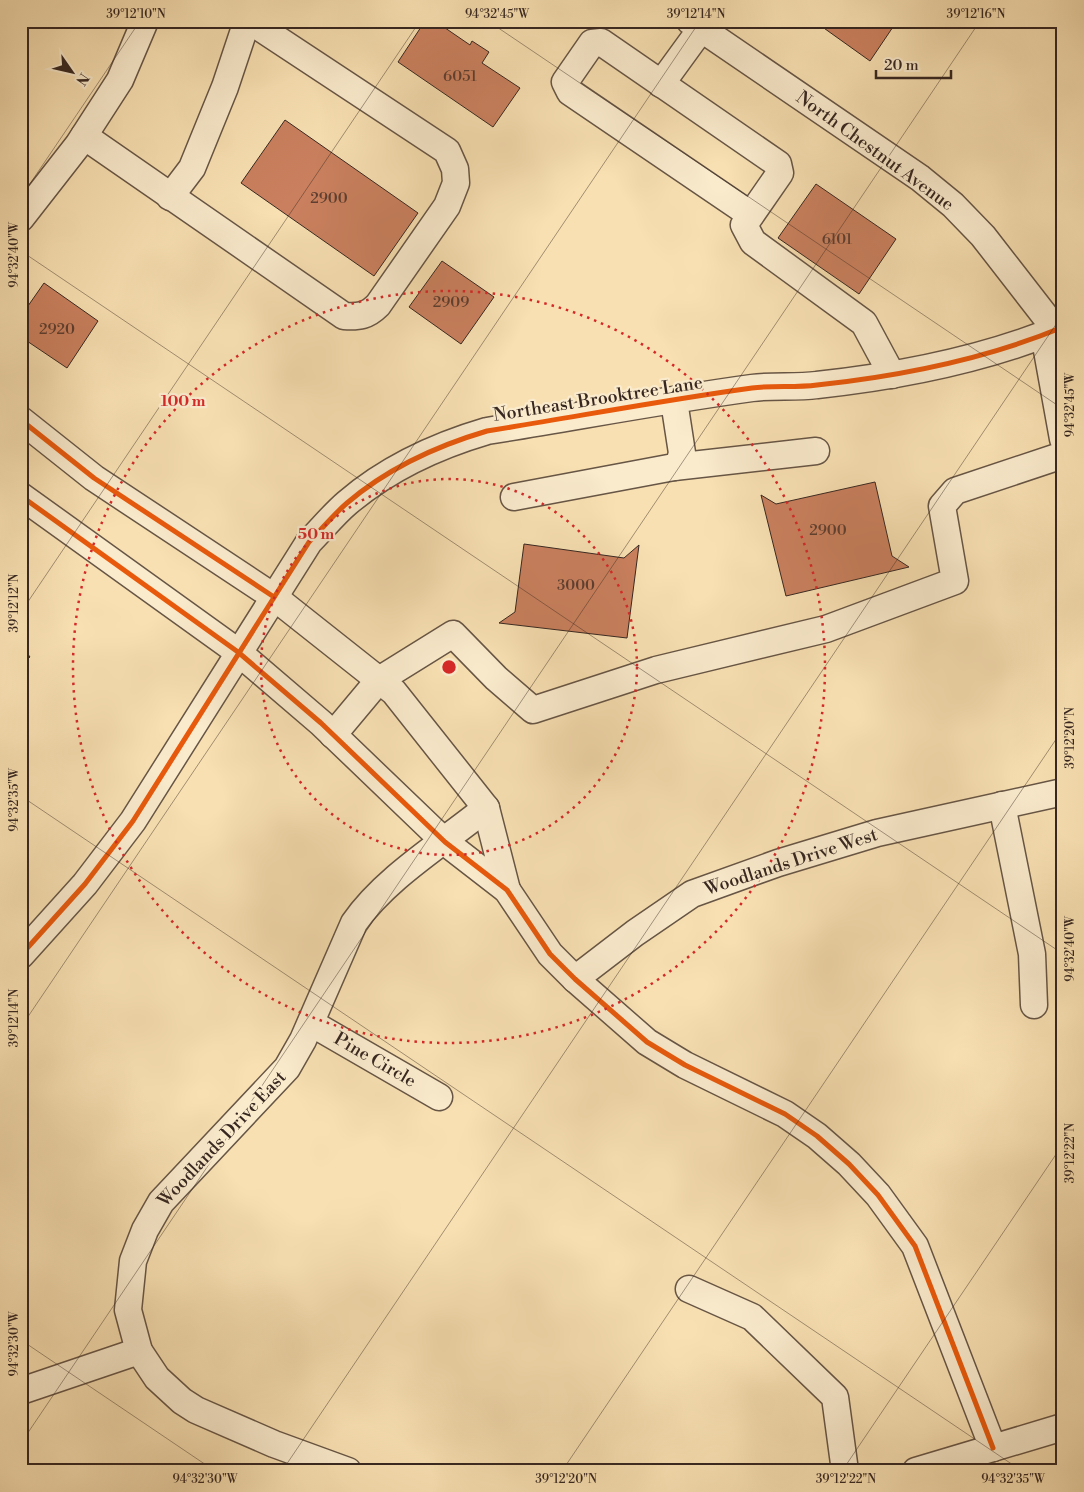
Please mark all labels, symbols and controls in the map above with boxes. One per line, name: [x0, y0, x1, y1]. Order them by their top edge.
text: 39°12'10"N: [106, 7, 166, 22]
text: 94°32'45"W: [465, 7, 530, 22]
text: 39°12'14"N: [667, 7, 725, 22]
text: 39°12'16"N: [947, 7, 1006, 22]
north arrow: [48, 48, 98, 98]
scale bar: [876, 48, 952, 80]
text: 20 m: [884, 56, 919, 75]
house number: 6051: [443, 67, 477, 86]
text: N: [71, 69, 93, 88]
street label: North Chestnut Avenue: [792, 86, 958, 216]
house number: 2900: [310, 189, 348, 208]
text: 94°32'40"W: [7, 221, 22, 288]
house number: 6101: [822, 230, 853, 249]
house number: 2909: [433, 293, 469, 312]
house number: 2920: [39, 320, 75, 339]
street label: Northeast Brooktree Lane: [492, 371, 704, 427]
text: 94°32'45"W: [1063, 372, 1078, 437]
text: 100 m: [161, 392, 206, 411]
house number: 2900: [809, 521, 847, 540]
text: 50 m: [298, 525, 334, 544]
text: 39°12'12"N: [7, 573, 22, 633]
house number: 3000: [557, 576, 595, 595]
centre of rings: [440, 658, 458, 676]
text: 39°12'20"N: [1063, 707, 1078, 769]
text: 94°32'35"W: [7, 767, 22, 832]
street label: Woodlands Drive West: [701, 823, 881, 901]
text: 94°32'40"W: [1063, 915, 1078, 982]
text: 39°12'14"N: [7, 989, 22, 1047]
street label: Pine Circle: [330, 1027, 420, 1093]
street label: Woodlands Drive East: [152, 1066, 292, 1213]
text: 39°12'22"N: [1063, 1123, 1078, 1183]
text: 94°32'30"W: [7, 1310, 22, 1377]
text: 94°32'30"W: [172, 1472, 239, 1487]
text: 39°12'20"N: [535, 1472, 597, 1487]
text: 39°12'22"N: [816, 1472, 876, 1487]
text: 94°32'35"W: [981, 1472, 1046, 1487]

